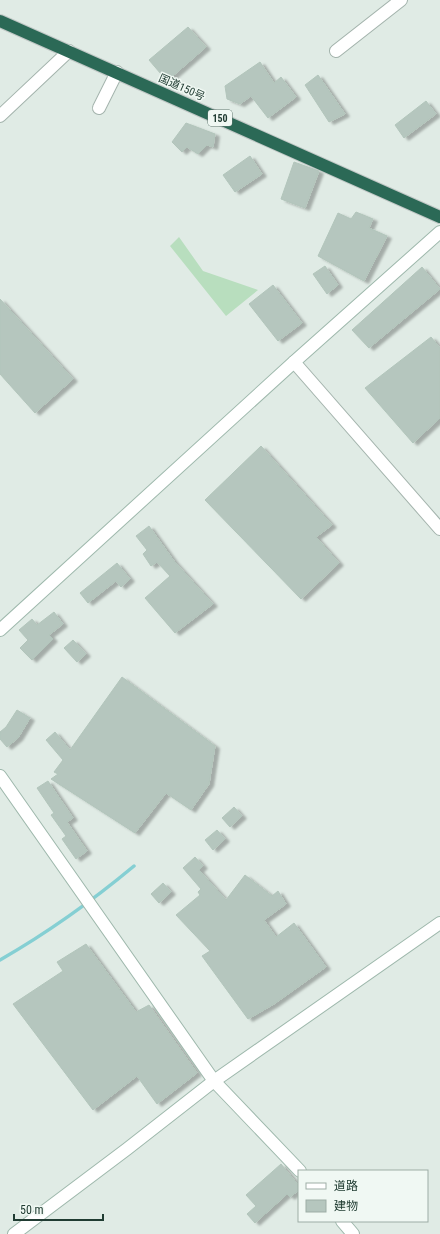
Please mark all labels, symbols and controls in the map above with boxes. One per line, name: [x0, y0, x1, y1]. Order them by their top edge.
street label: 国道150号: [157, 71, 207, 103]
road number: 150: [208, 110, 232, 126]
legend: [298, 1170, 428, 1222]
text: 道路: [334, 1179, 358, 1193]
scale bar: [14, 1196, 103, 1222]
text: 建物: [334, 1199, 358, 1213]
text: 50 m: [20, 1203, 44, 1217]

